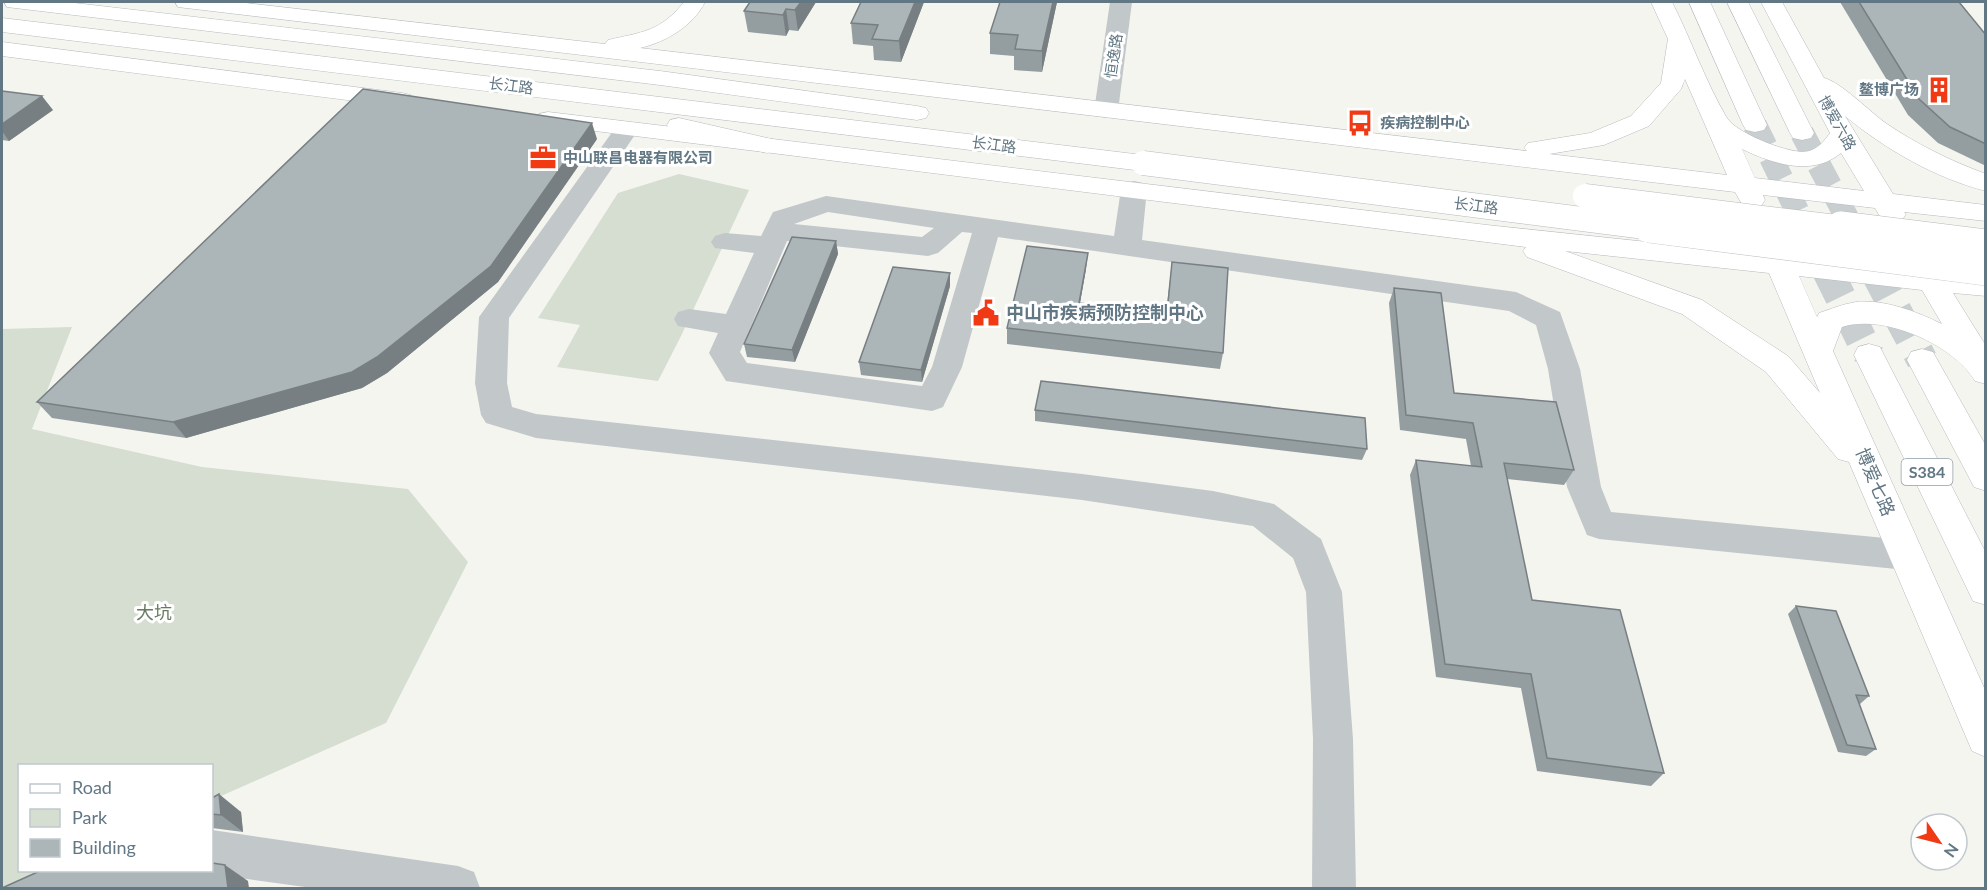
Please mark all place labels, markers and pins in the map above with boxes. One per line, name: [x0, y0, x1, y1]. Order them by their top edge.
building icon: 鳌博广场: [1924, 75, 1954, 105]
place label: 鳌博广场: [1859, 80, 1919, 98]
bus stop icon: 疾病控制中心: [1345, 108, 1375, 138]
place label: 疾病控制中心: [1380, 113, 1470, 131]
office icon: 中山联昌电器有限公司: [528, 143, 558, 173]
place label: 中山联昌电器有限公司: [563, 148, 713, 166]
public building icon: 中山市疾病预防控制中心: [971, 298, 1001, 328]
place label: 中山市疾病预防控制中心: [1006, 301, 1204, 323]

